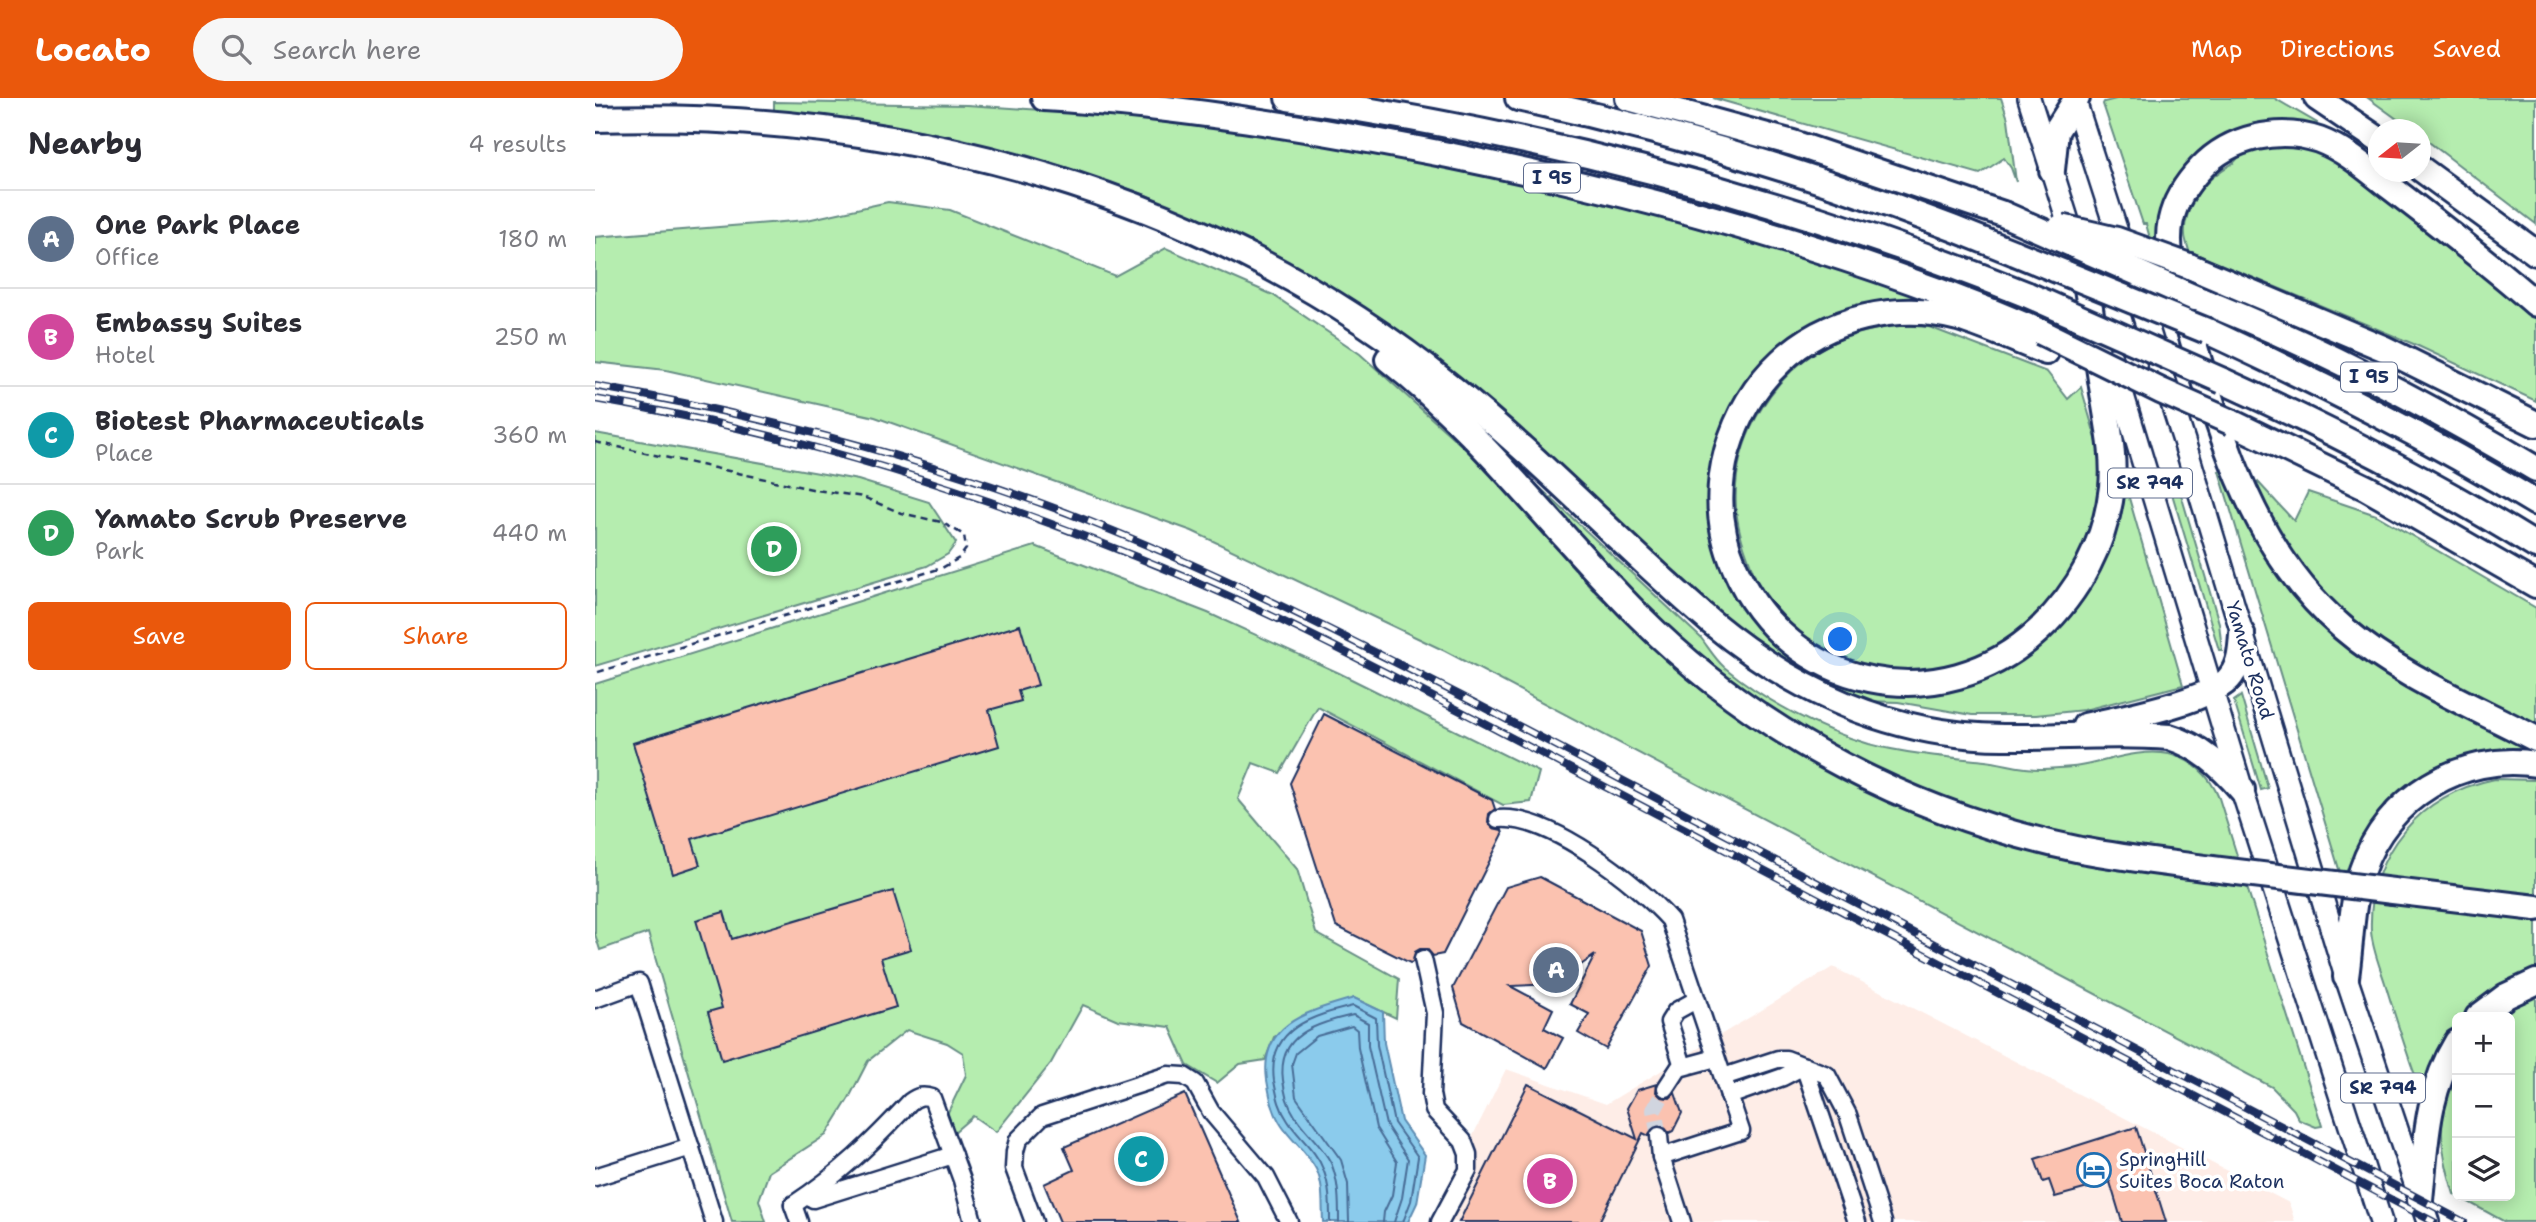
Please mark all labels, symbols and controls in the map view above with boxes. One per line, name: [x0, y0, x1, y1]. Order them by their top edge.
search box: [193, 18, 683, 81]
text: Locato: [35, 27, 151, 72]
icon: search: [217, 30, 255, 68]
text: Search here: [273, 32, 421, 67]
text: Map: [2191, 33, 2242, 65]
text: Directions: [2280, 33, 2395, 65]
text: Saved: [2433, 33, 2501, 65]
north arrow: [2368, 119, 2431, 182]
text: Nearby: [28, 123, 143, 164]
text: 4 results: [468, 129, 567, 159]
road number: I 95: [1524, 164, 1580, 192]
text: One Park Place: [95, 207, 300, 242]
text: A: [42, 224, 60, 254]
text: 180 m: [498, 224, 567, 254]
text: Office: [95, 242, 160, 272]
text: Embassy Suites: [95, 305, 302, 340]
text: B: [44, 322, 58, 352]
text: 250 m: [494, 322, 567, 352]
text: Hotel: [95, 340, 155, 370]
road number: I 95: [2341, 362, 2397, 391]
text: Biotest Pharmaceuticals: [95, 403, 425, 438]
text: C: [44, 420, 58, 450]
text: 360 m: [492, 420, 567, 450]
text: Place: [95, 438, 154, 468]
road number: SR 794: [2108, 468, 2192, 498]
text: Yamato Scrub Preserve: [95, 501, 407, 536]
text: D: [43, 518, 59, 548]
text: 440 m: [492, 518, 567, 548]
pin: D: [751, 523, 797, 575]
text: Park: [95, 536, 144, 566]
street label: Yamato Road: [2220, 598, 2280, 722]
button: Save: [28, 602, 291, 670]
button: Share: [305, 602, 567, 670]
your location: [1823, 622, 1857, 656]
pin: A: [1533, 944, 1579, 996]
map controls: [2452, 1012, 2515, 1201]
button: +: [2452, 1012, 2515, 1075]
road number: SR 794: [2341, 1073, 2425, 1102]
button: −: [2452, 1075, 2515, 1138]
pin: C: [1118, 1133, 1164, 1185]
button: layers: [2452, 1138, 2515, 1201]
place label: SpringHill Suites Boca Raton: [2119, 1147, 2284, 1194]
hotel icon: SpringHill Suites Boca Raton: [2075, 1151, 2113, 1189]
pin: B: [1527, 1155, 1573, 1207]

